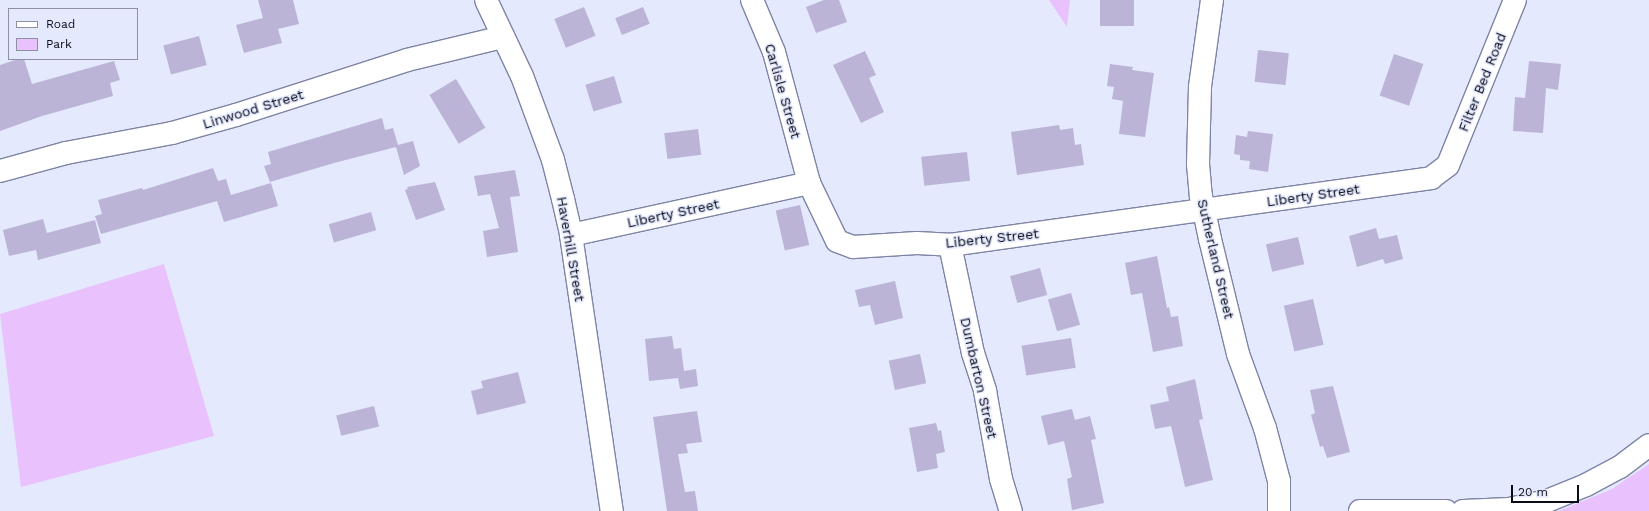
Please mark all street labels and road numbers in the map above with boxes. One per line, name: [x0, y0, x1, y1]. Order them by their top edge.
street label: Filter Bed Road: [1454, 30, 1510, 134]
street label: Carlisle Street: [761, 42, 805, 140]
street label: Linwood Street: [201, 86, 305, 132]
street label: Liberty Street: [1265, 180, 1361, 210]
street label: Haverhill Street: [553, 195, 589, 303]
street label: Liberty Street: [625, 195, 721, 231]
street label: Sutherland Street: [1194, 197, 1238, 321]
street label: Liberty Street: [944, 225, 1040, 251]
street label: Dumbarton Street: [957, 316, 1001, 440]

